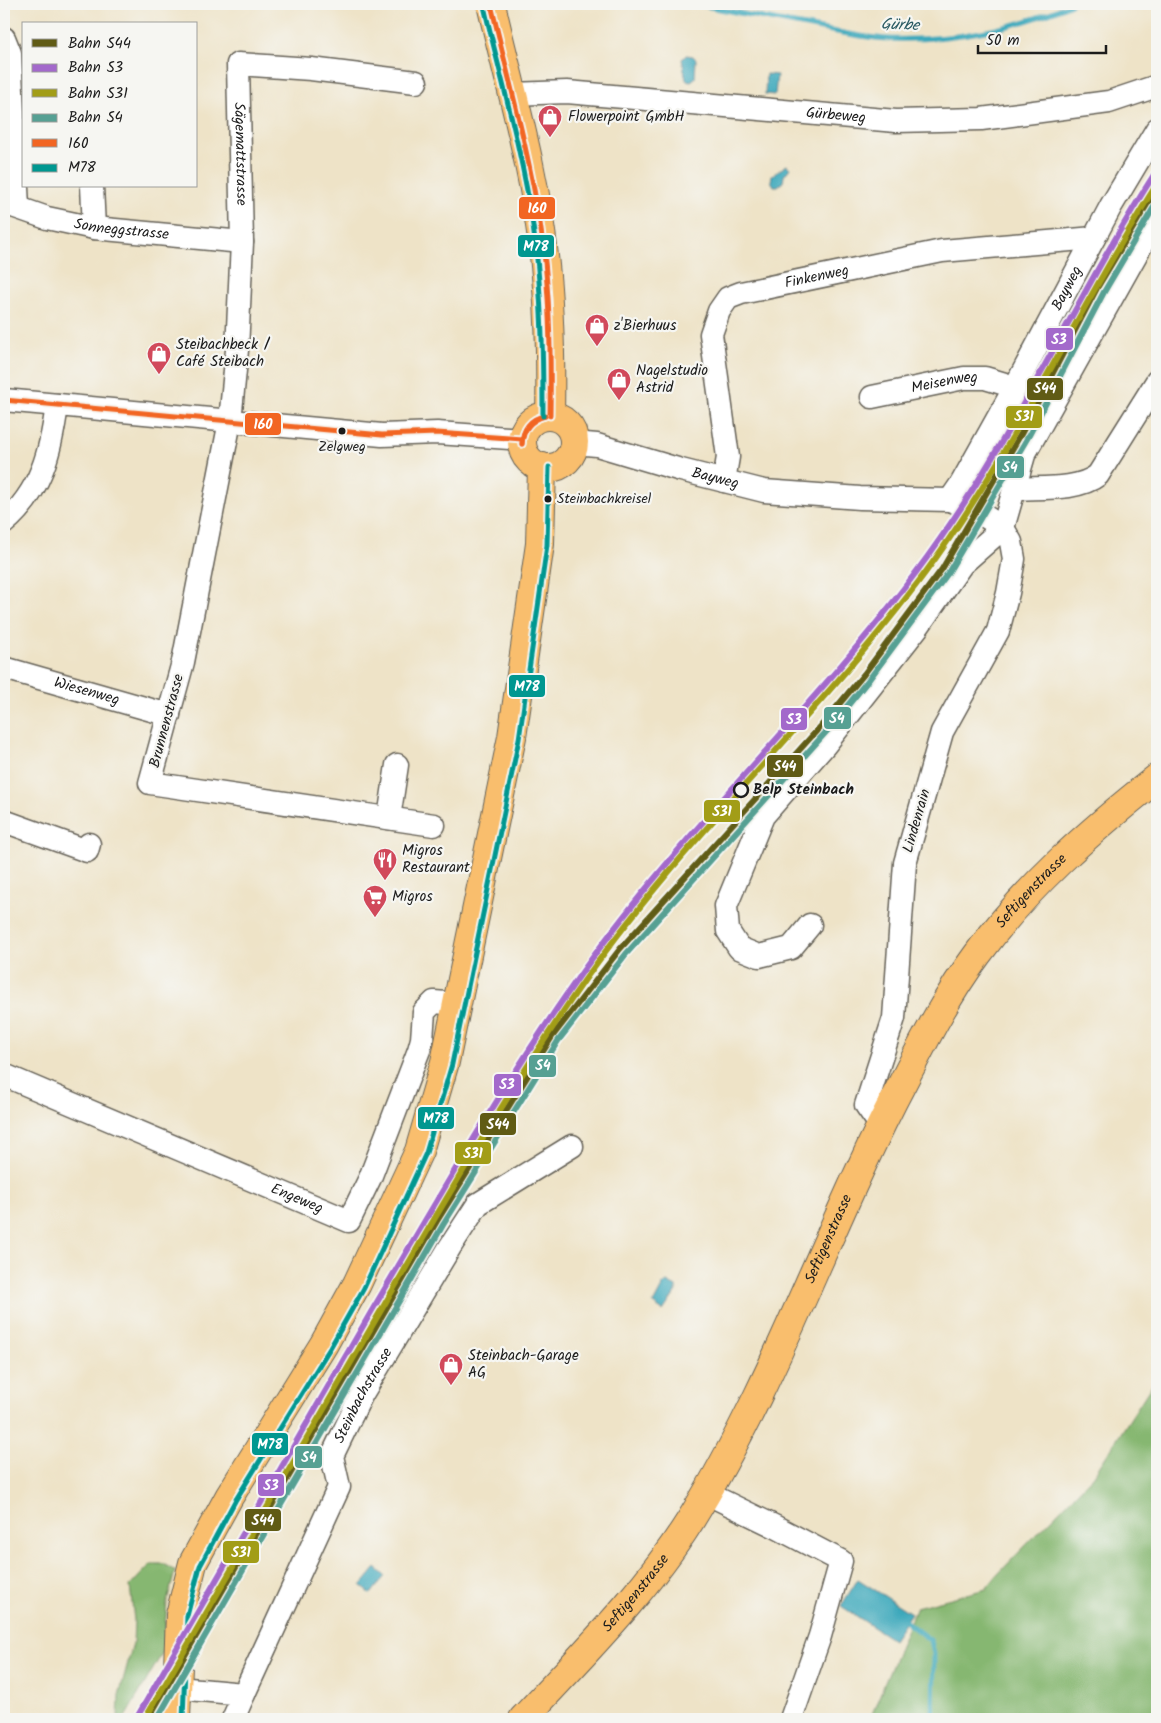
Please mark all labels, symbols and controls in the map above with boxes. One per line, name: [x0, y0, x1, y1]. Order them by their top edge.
water label: Gürbe: [880, 12, 921, 38]
legend: [22, 22, 198, 188]
scale bar: [978, 22, 1106, 54]
text: 50 m: [986, 29, 1020, 53]
text: Bahn S44: [68, 32, 131, 56]
text: Bahn S3: [68, 56, 124, 80]
text: Bahn S31: [68, 82, 128, 106]
street label: Gürbeweg: [805, 101, 867, 130]
street label: Sägemattstrasse: [227, 102, 253, 206]
shop icon: Flowerpoint GmbH: [537, 104, 563, 138]
place label: Flowerpoint GmbH: [568, 105, 685, 129]
text: Bahn S4: [68, 106, 123, 130]
text: 160: [68, 132, 89, 156]
text: M78: [68, 156, 97, 180]
line badge: 160: [518, 196, 556, 220]
text: 160: [528, 198, 547, 220]
street label: Sonneggstrasse: [72, 212, 170, 247]
line badge: M78: [517, 234, 555, 258]
text: M78: [523, 236, 549, 258]
street label: Finkenweg: [782, 259, 851, 296]
street label: Bayweg: [1046, 262, 1089, 315]
shop icon: z'Bierhuus: [584, 313, 610, 347]
place label: z'Bierhuus: [614, 314, 677, 338]
line badge: S3: [1045, 327, 1074, 351]
text: S3: [1051, 329, 1067, 351]
place label: Steibachbeck / Café Steibach: [176, 333, 271, 374]
shop icon: Steibachbeck / Café Steibach: [146, 341, 172, 375]
place label: Nagelstudio Astrid: [636, 359, 708, 400]
street label: Meisenweg: [909, 366, 978, 401]
shop icon: Nagelstudio Astrid: [606, 367, 632, 401]
line badge: S44: [1026, 377, 1064, 401]
text: S44: [1034, 378, 1057, 400]
line badge: S31: [1005, 405, 1043, 429]
text: S31: [1014, 406, 1035, 428]
line badge: 160: [244, 412, 282, 436]
text: 160: [254, 414, 273, 436]
marker: Zelgweg: [337, 426, 347, 436]
place label: Zelgweg: [318, 436, 366, 458]
line badge: S4: [996, 455, 1025, 479]
text: S4: [1002, 457, 1018, 479]
street label: Bayweg: [689, 461, 741, 496]
place label: Steinbachkreisel: [557, 488, 652, 510]
marker: Steinbachkreisel: [543, 494, 553, 504]
street label: Wiesenweg: [51, 671, 122, 712]
street label: Brunnenstrasse: [143, 671, 191, 771]
line badge: M78: [508, 674, 546, 698]
text: M78: [514, 676, 540, 698]
line badge: S4: [823, 706, 852, 730]
line badge: S3: [780, 707, 808, 731]
text: S4: [829, 708, 845, 730]
text: S3: [786, 709, 802, 731]
line badge: S44: [766, 754, 804, 778]
text: S44: [774, 756, 797, 778]
place label: Belp Steinbach: [753, 778, 854, 802]
marker: Belp Steinbach: [733, 782, 749, 798]
street label: Lindenrain: [896, 786, 938, 856]
line badge: S31: [703, 799, 741, 823]
text: S31: [712, 801, 733, 823]
place label: Migros Restaurant: [402, 839, 470, 880]
restaurant icon: Migros Restaurant: [372, 847, 398, 881]
street label: Seftigenstrasse: [990, 848, 1073, 934]
supermarket icon: Migros: [362, 884, 388, 918]
place label: Migros: [392, 885, 433, 909]
line badge: S4: [528, 1054, 557, 1078]
text: S4: [535, 1055, 551, 1077]
line badge: S3: [493, 1073, 522, 1097]
text: S3: [499, 1074, 515, 1096]
line badge: M78: [417, 1106, 455, 1130]
text: M78: [423, 1108, 449, 1130]
line badge: S44: [479, 1112, 517, 1136]
text: S44: [487, 1114, 510, 1136]
line badge: S31: [454, 1141, 492, 1165]
text: S31: [463, 1143, 484, 1165]
street label: Engeweg: [267, 1177, 327, 1221]
street label: Seftigenstrasse: [799, 1190, 859, 1287]
street label: Steinbachstrasse: [328, 1343, 399, 1447]
place label: Steinbach-Garage AG: [468, 1344, 579, 1385]
shop icon: Steinbach-Garage AG: [438, 1352, 464, 1386]
line badge: M78: [251, 1432, 289, 1456]
text: M78: [257, 1434, 283, 1456]
line badge: S4: [294, 1445, 323, 1469]
text: S4: [301, 1447, 317, 1469]
line badge: S3: [257, 1473, 285, 1497]
text: S3: [263, 1475, 279, 1497]
line badge: S44: [244, 1508, 282, 1532]
text: S44: [252, 1510, 275, 1532]
line badge: S31: [222, 1540, 260, 1564]
text: S31: [231, 1542, 252, 1564]
street label: Seftigenstrasse: [596, 1549, 676, 1638]

